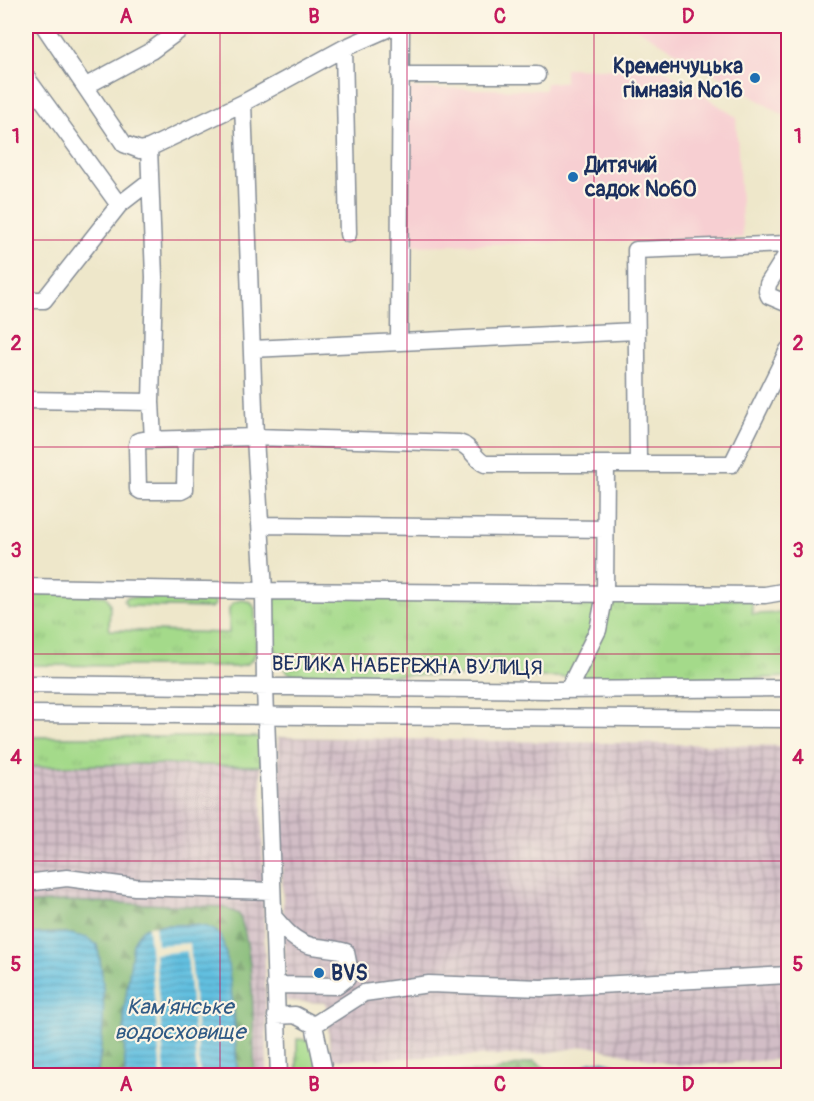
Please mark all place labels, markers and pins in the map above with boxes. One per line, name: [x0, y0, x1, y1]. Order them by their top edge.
place label: Кременчуцька гімназія №16: [613, 53, 743, 104]
marker: Кременчуцька гімназія №16: [748, 71, 762, 85]
place label: Дитячий садок №60: [583, 152, 697, 203]
marker: Дитячий садок №60: [566, 170, 580, 184]
place label: BVS: [331, 960, 368, 987]
marker: BVS: [312, 966, 326, 980]

